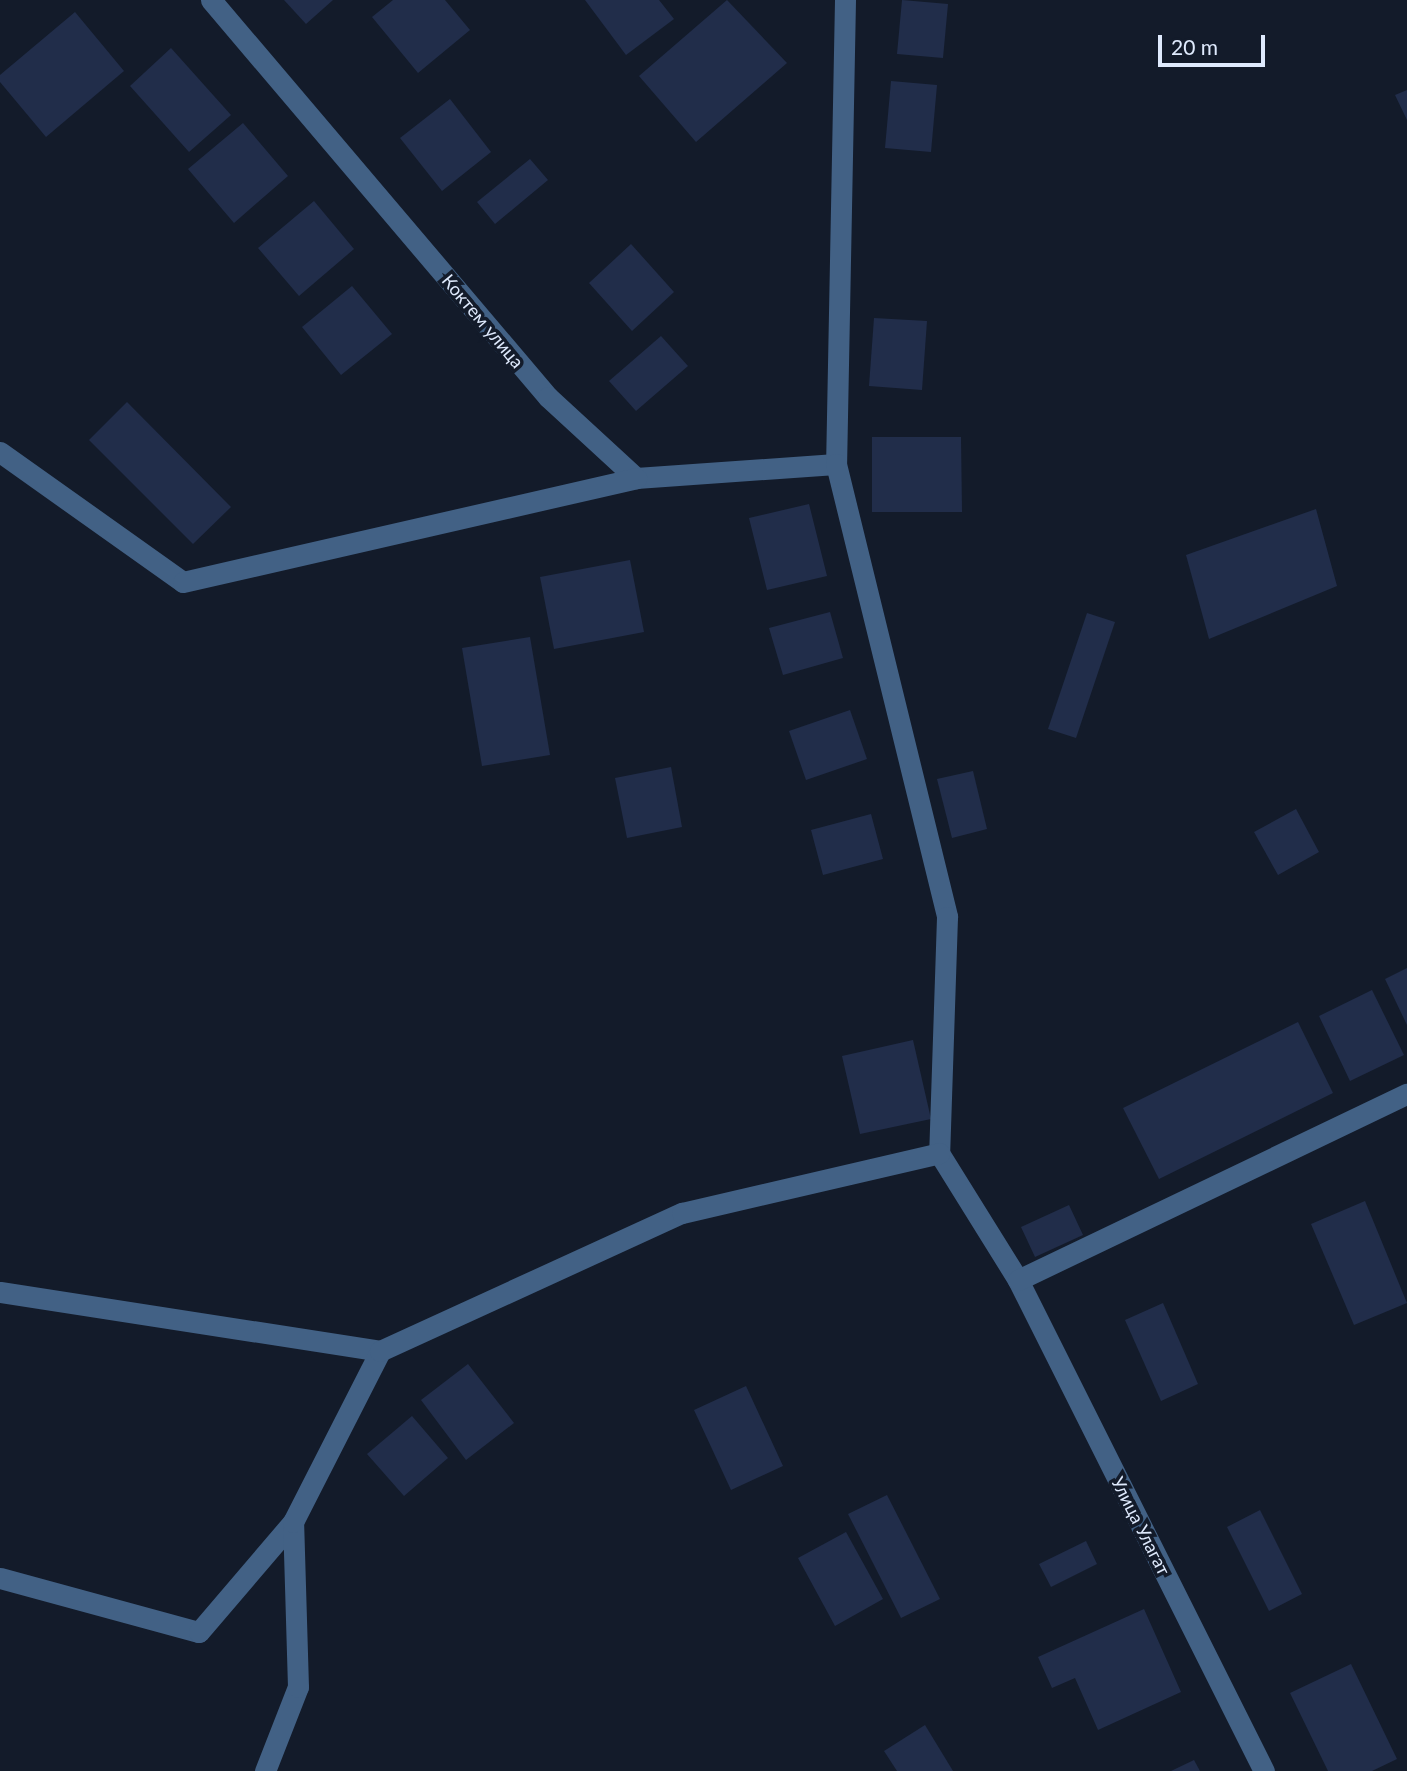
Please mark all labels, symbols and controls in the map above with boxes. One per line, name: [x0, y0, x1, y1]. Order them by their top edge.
scale bar: [1162, 21, 1269, 65]
text: 20 m: [1171, 34, 1218, 59]
street label: Коктем улица: [438, 270, 528, 372]
street label: Улица Улагат: [1107, 1473, 1175, 1579]

